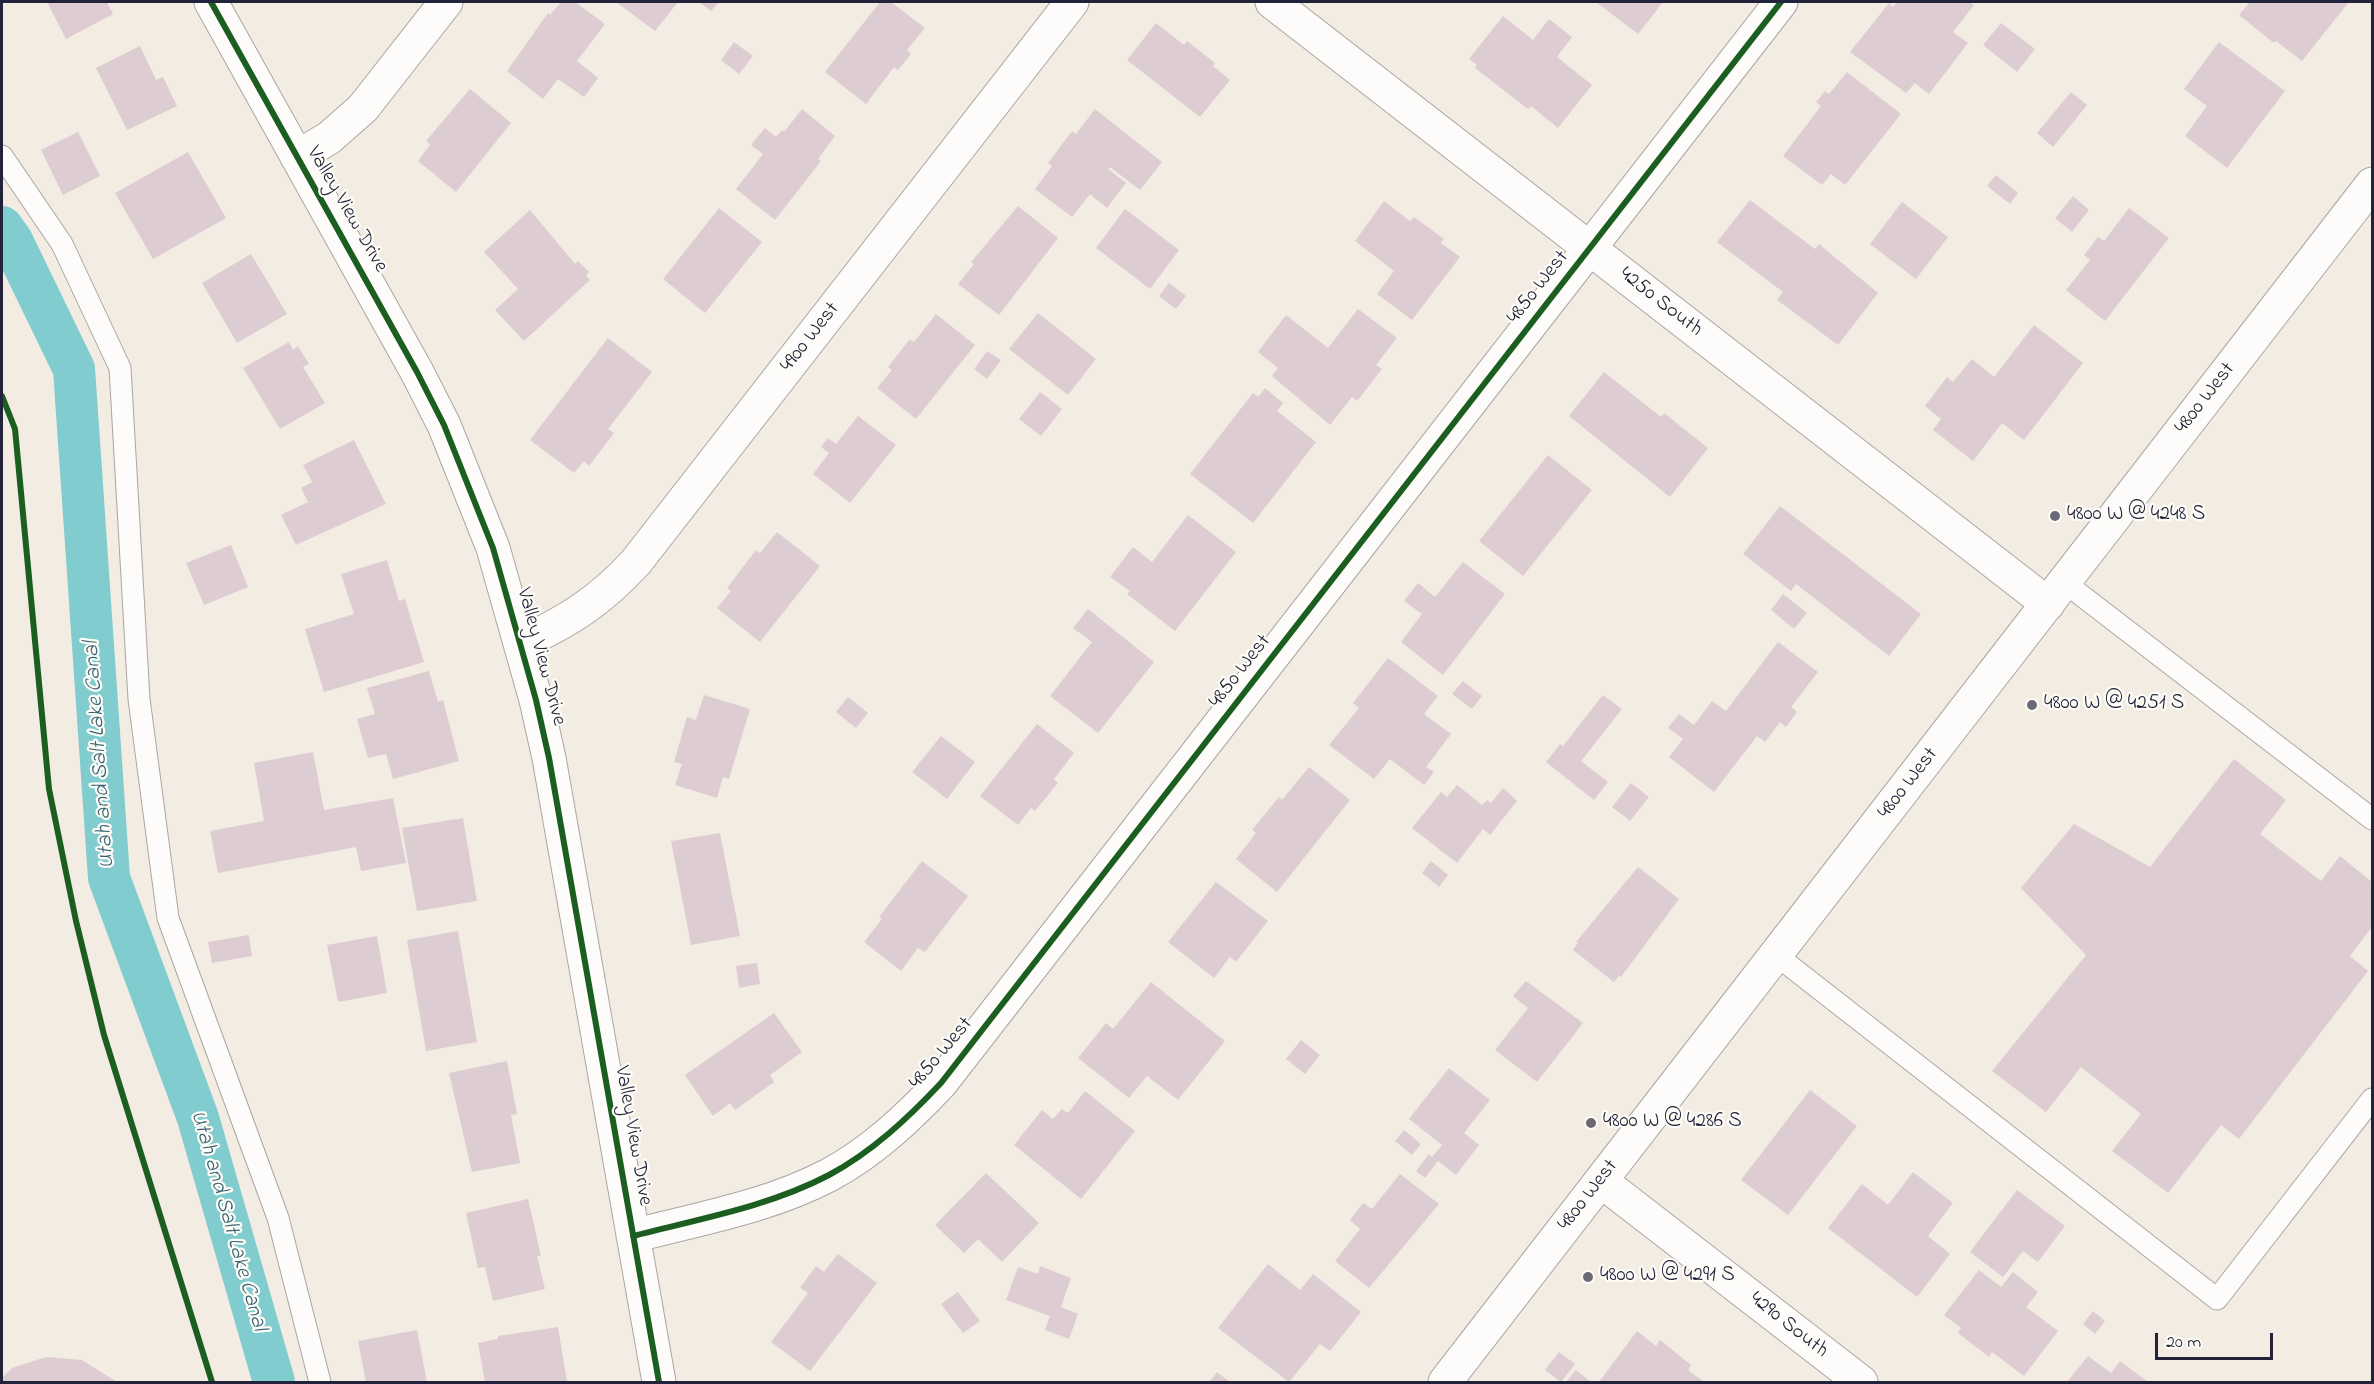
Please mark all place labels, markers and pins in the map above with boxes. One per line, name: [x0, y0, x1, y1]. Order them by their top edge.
place label: 4800 W @ 4248 S: [2067, 503, 2205, 529]
marker: 4800 W @ 4248 S: [2048, 509, 2062, 523]
place label: 4800 W @ 4251 S: [2044, 692, 2184, 718]
marker: 4800 W @ 4251 S: [2025, 698, 2039, 712]
place label: 4800 W @ 4286 S: [1603, 1110, 1742, 1136]
marker: 4800 W @ 4286 S: [1584, 1116, 1598, 1130]
place label: 4800 W @ 4291 S: [1600, 1264, 1735, 1290]
marker: 4800 W @ 4291 S: [1581, 1270, 1595, 1284]

